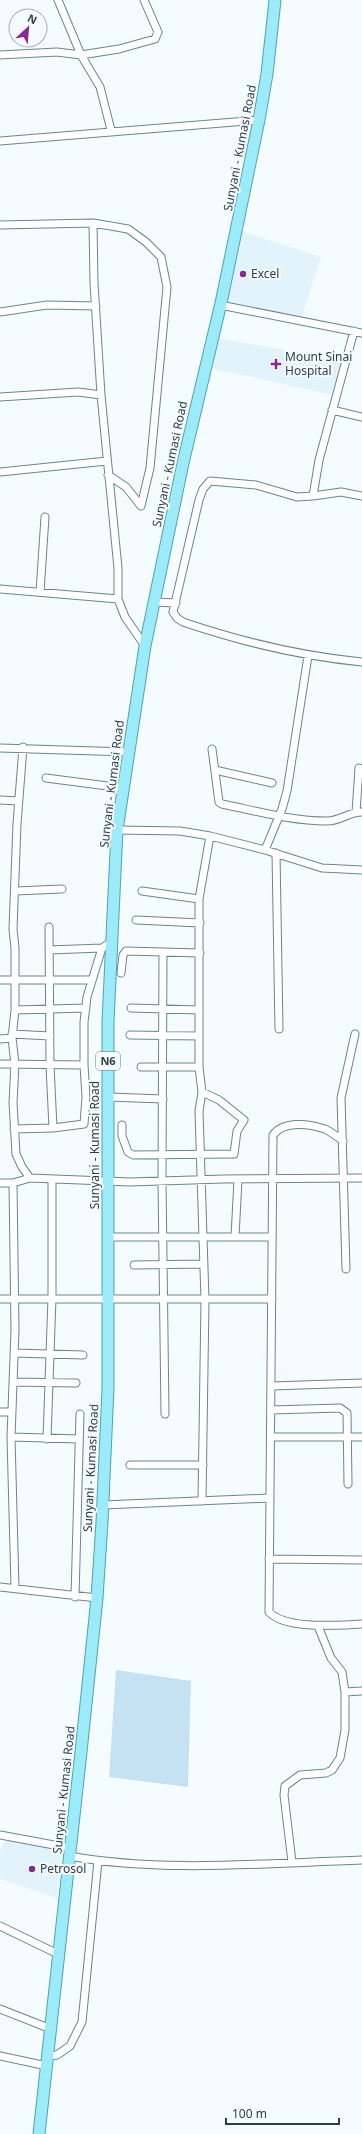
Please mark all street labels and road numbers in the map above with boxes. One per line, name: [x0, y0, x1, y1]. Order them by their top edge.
street label: Sunyani - Kumasi Road: [219, 83, 260, 213]
street label: Sunyani - Kumasi Road: [148, 399, 191, 529]
street label: Sunyani - Kumasi Road: [95, 719, 128, 849]
road number: N6: [96, 1052, 120, 1070]
street label: Sunyani - Kumasi Road: [86, 1081, 103, 1209]
street label: Sunyani - Kumasi Road: [79, 1403, 102, 1533]
street label: Sunyani - Kumasi Road: [48, 1725, 79, 1855]

